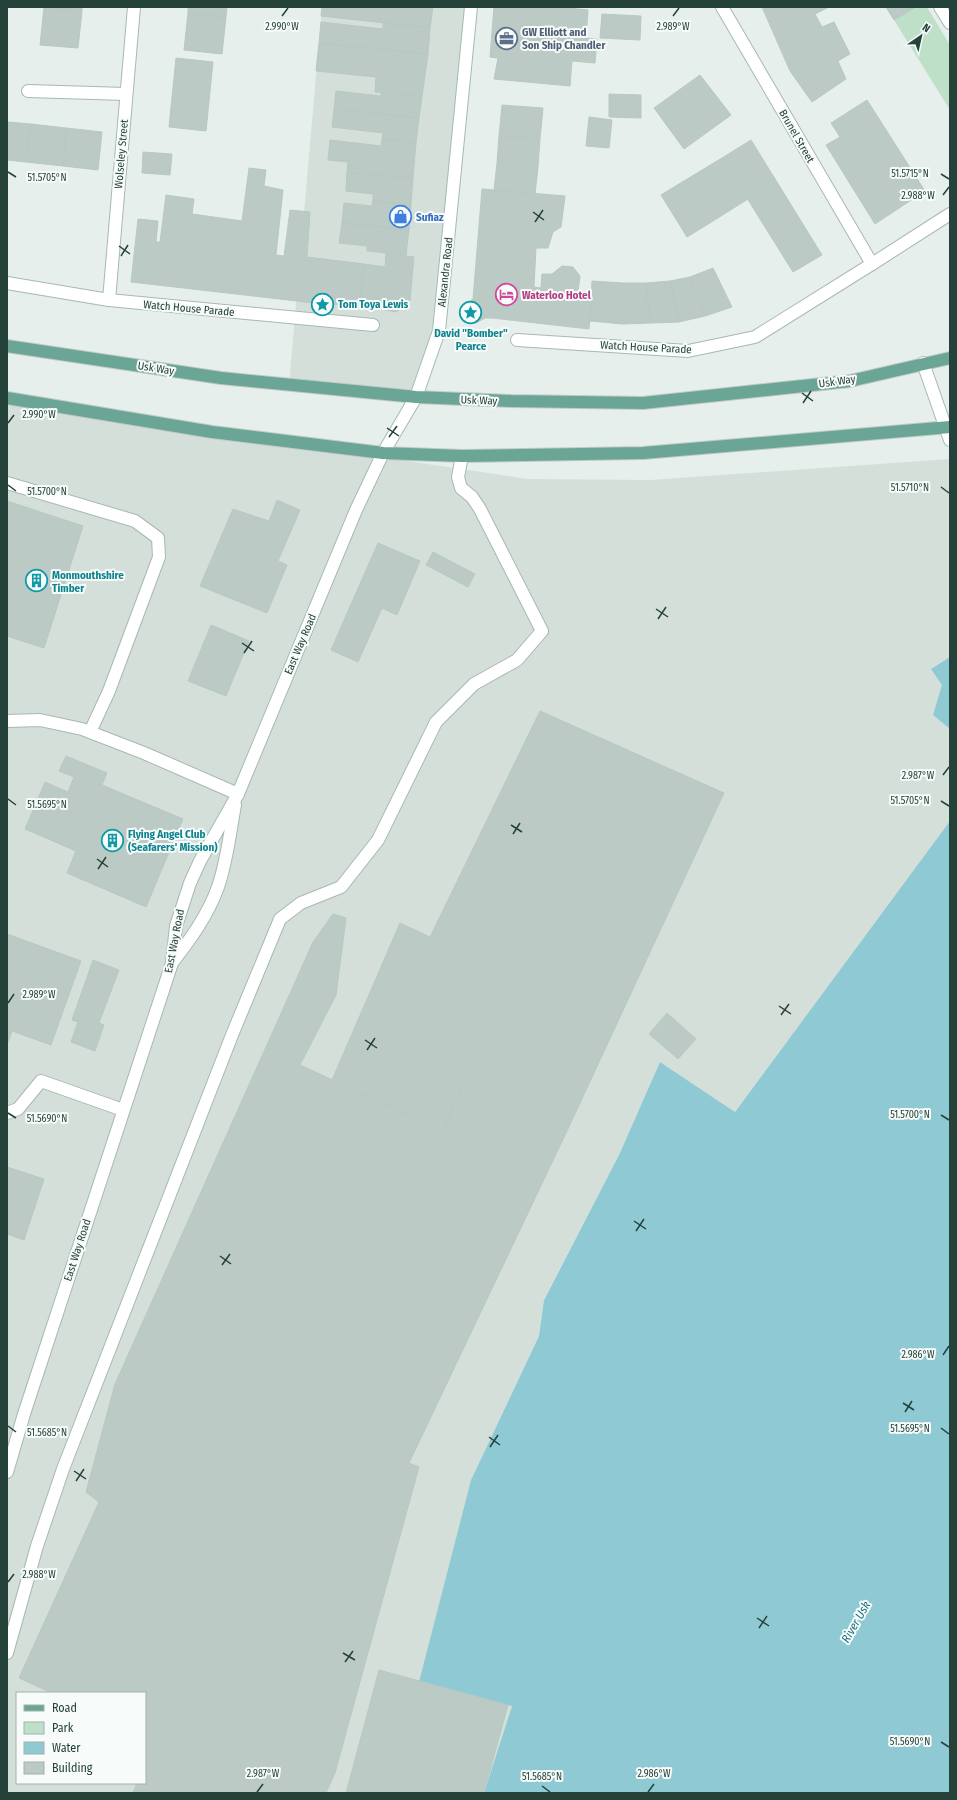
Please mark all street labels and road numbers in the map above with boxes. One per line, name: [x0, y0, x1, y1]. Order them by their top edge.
street label: Brunel Street: [776, 107, 817, 166]
street label: Wolseley Street: [112, 118, 131, 189]
street label: Alexandra Road: [435, 237, 456, 308]
street label: Watch House Parade: [143, 298, 235, 319]
street label: Watch House Parade: [600, 339, 692, 356]
street label: Usk Way: [137, 359, 175, 378]
street label: Usk Way: [818, 372, 856, 390]
street label: Usk Way: [460, 393, 498, 408]
street label: East Way Road: [282, 612, 319, 676]
street label: East Way Road: [162, 908, 187, 974]
street label: East Way Road: [61, 1217, 94, 1283]

